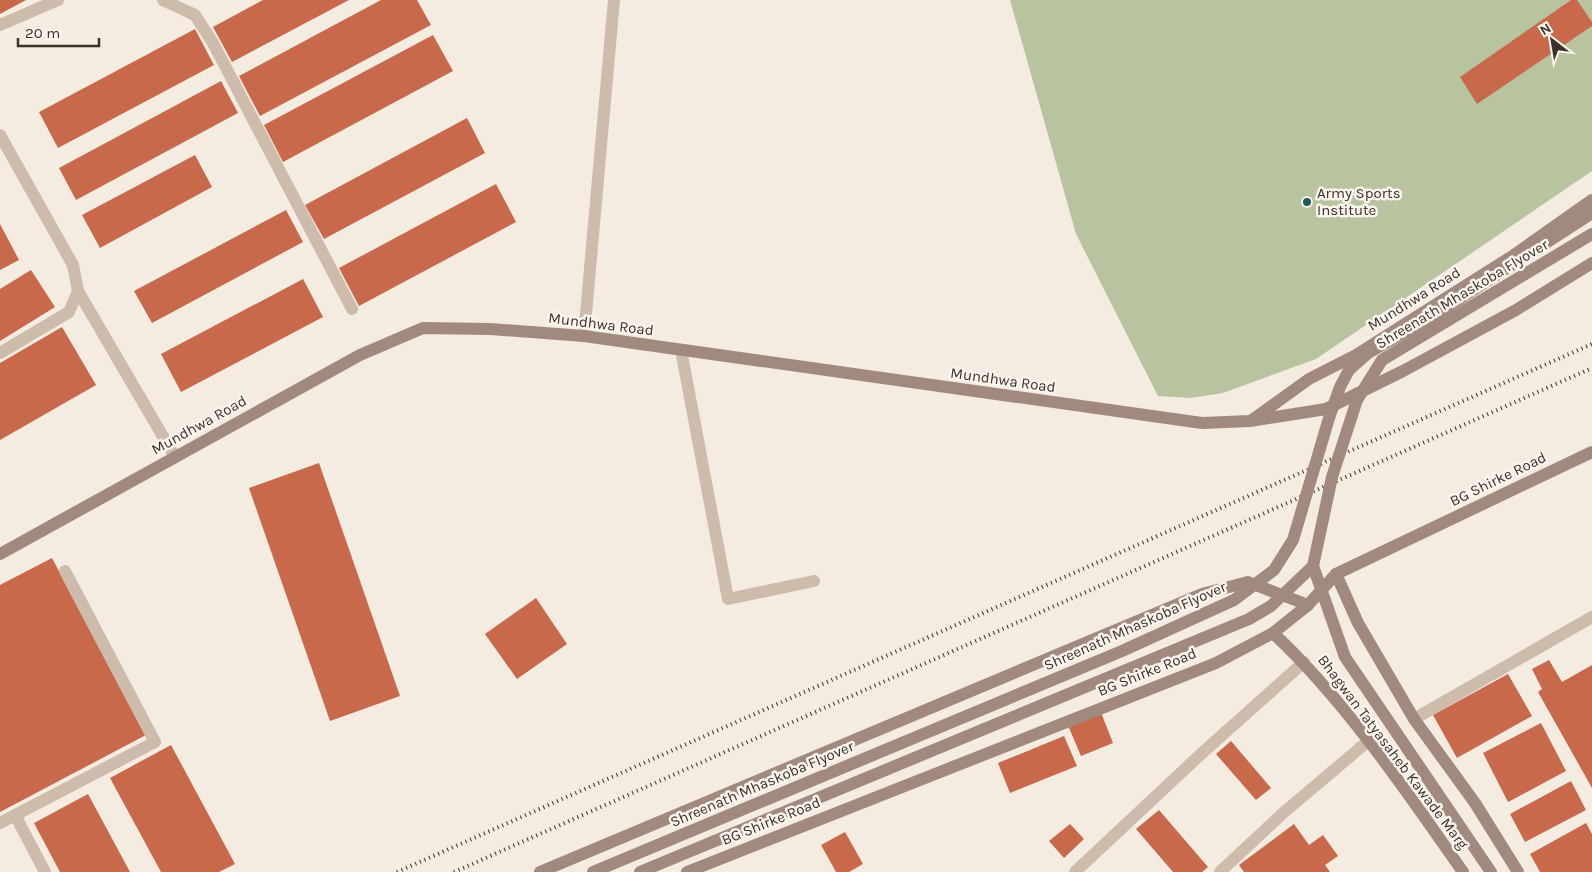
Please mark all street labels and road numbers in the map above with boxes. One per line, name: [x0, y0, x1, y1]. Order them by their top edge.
street label: Shreenath Mhaskoba Flyover: [1373, 235, 1552, 353]
street label: Mundhwa Road: [1364, 263, 1464, 335]
street label: Mundhwa Road: [547, 309, 655, 339]
street label: Mundhwa Road: [949, 364, 1057, 396]
street label: Mundhwa Road: [148, 391, 250, 459]
street label: BG Shirke Road: [1447, 448, 1549, 510]
street label: Shreenath Mhaskoba Flyover: [1041, 577, 1229, 674]
street label: BG Shirke Road: [1095, 644, 1199, 700]
street label: Bhagwan Tatyasaheb Kawade Marg: [1314, 651, 1472, 853]
street label: Shreenath Mhaskoba Flyover: [668, 737, 857, 831]
street label: BG Shirke Road: [719, 793, 823, 849]

